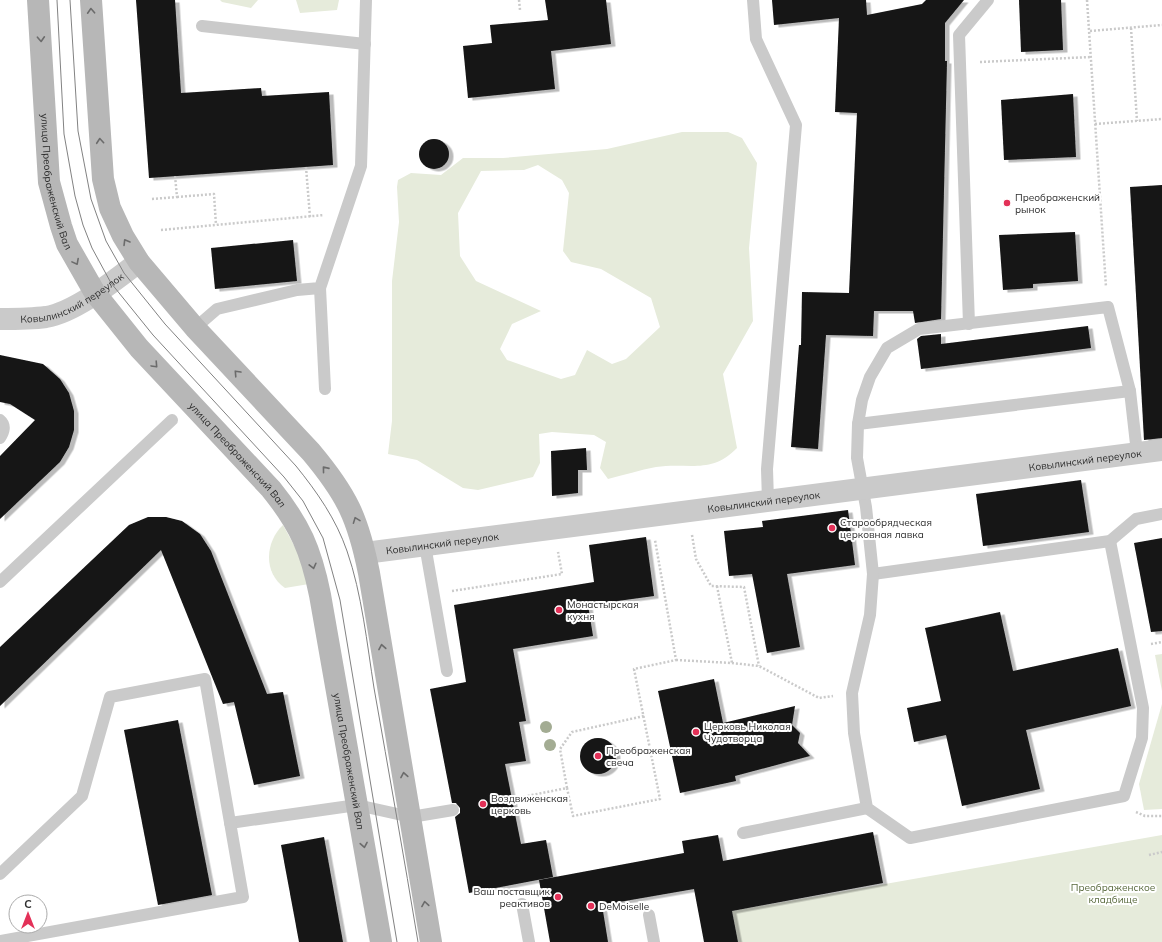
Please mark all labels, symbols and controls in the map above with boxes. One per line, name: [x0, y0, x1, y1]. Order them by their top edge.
one-way arrow: [87, 8, 96, 14]
one-way arrow: [36, 36, 45, 42]
street label: улица Преображенский Вал: [38, 113, 75, 252]
one-way arrow: [95, 138, 104, 144]
place label: Преображенский рынок: [1015, 191, 1100, 216]
marker: Преображенский рынок: [1002, 198, 1012, 208]
one-way arrow: [124, 239, 131, 246]
one-way arrow: [71, 258, 79, 265]
street label: Ковылинский переулок: [20, 269, 127, 325]
one-way arrow: [150, 360, 158, 368]
one-way arrow: [234, 370, 241, 378]
street label: улица Преображенский Вал: [186, 399, 289, 510]
street label: Ковылинский переулок: [1028, 446, 1143, 474]
one-way arrow: [322, 466, 329, 473]
street label: Ковылинский переулок: [707, 488, 821, 515]
place label: Старообрядческая церковная лавка: [840, 516, 932, 541]
one-way arrow: [352, 517, 360, 524]
marker: Старообрядческая церковная лавка: [827, 523, 837, 533]
street label: Ковылинский переулок: [385, 529, 500, 557]
one-way arrow: [309, 563, 317, 569]
place label: Монастырская кухня: [567, 598, 639, 623]
marker: Монастырская кухня: [554, 605, 564, 615]
one-way arrow: [378, 644, 386, 650]
street label: улица Преображенский Вал: [331, 692, 368, 831]
place label: Церковь Николая Чудотворца: [704, 720, 791, 745]
marker: Церковь Николая Чудотворца: [691, 727, 701, 737]
place label: Преображенская свеча: [606, 744, 691, 769]
marker: Преображенская свеча: [593, 751, 603, 761]
one-way arrow: [400, 772, 409, 778]
place label: Воздвиженская церковь: [491, 792, 568, 817]
marker: Воздвиженская церковь: [478, 799, 488, 809]
one-way arrow: [359, 842, 368, 848]
park label: Преображенское кладбище: [1071, 881, 1156, 906]
place label: Ваш поставщик реактивов: [474, 885, 551, 910]
marker: Ваш поставщик реактивов: [553, 892, 563, 902]
north arrow: [8, 894, 48, 934]
text: С: [24, 897, 32, 911]
one-way arrow: [421, 900, 430, 907]
place label: DeMoiselle: [599, 900, 649, 913]
marker: DeMoiselle: [586, 901, 596, 911]

